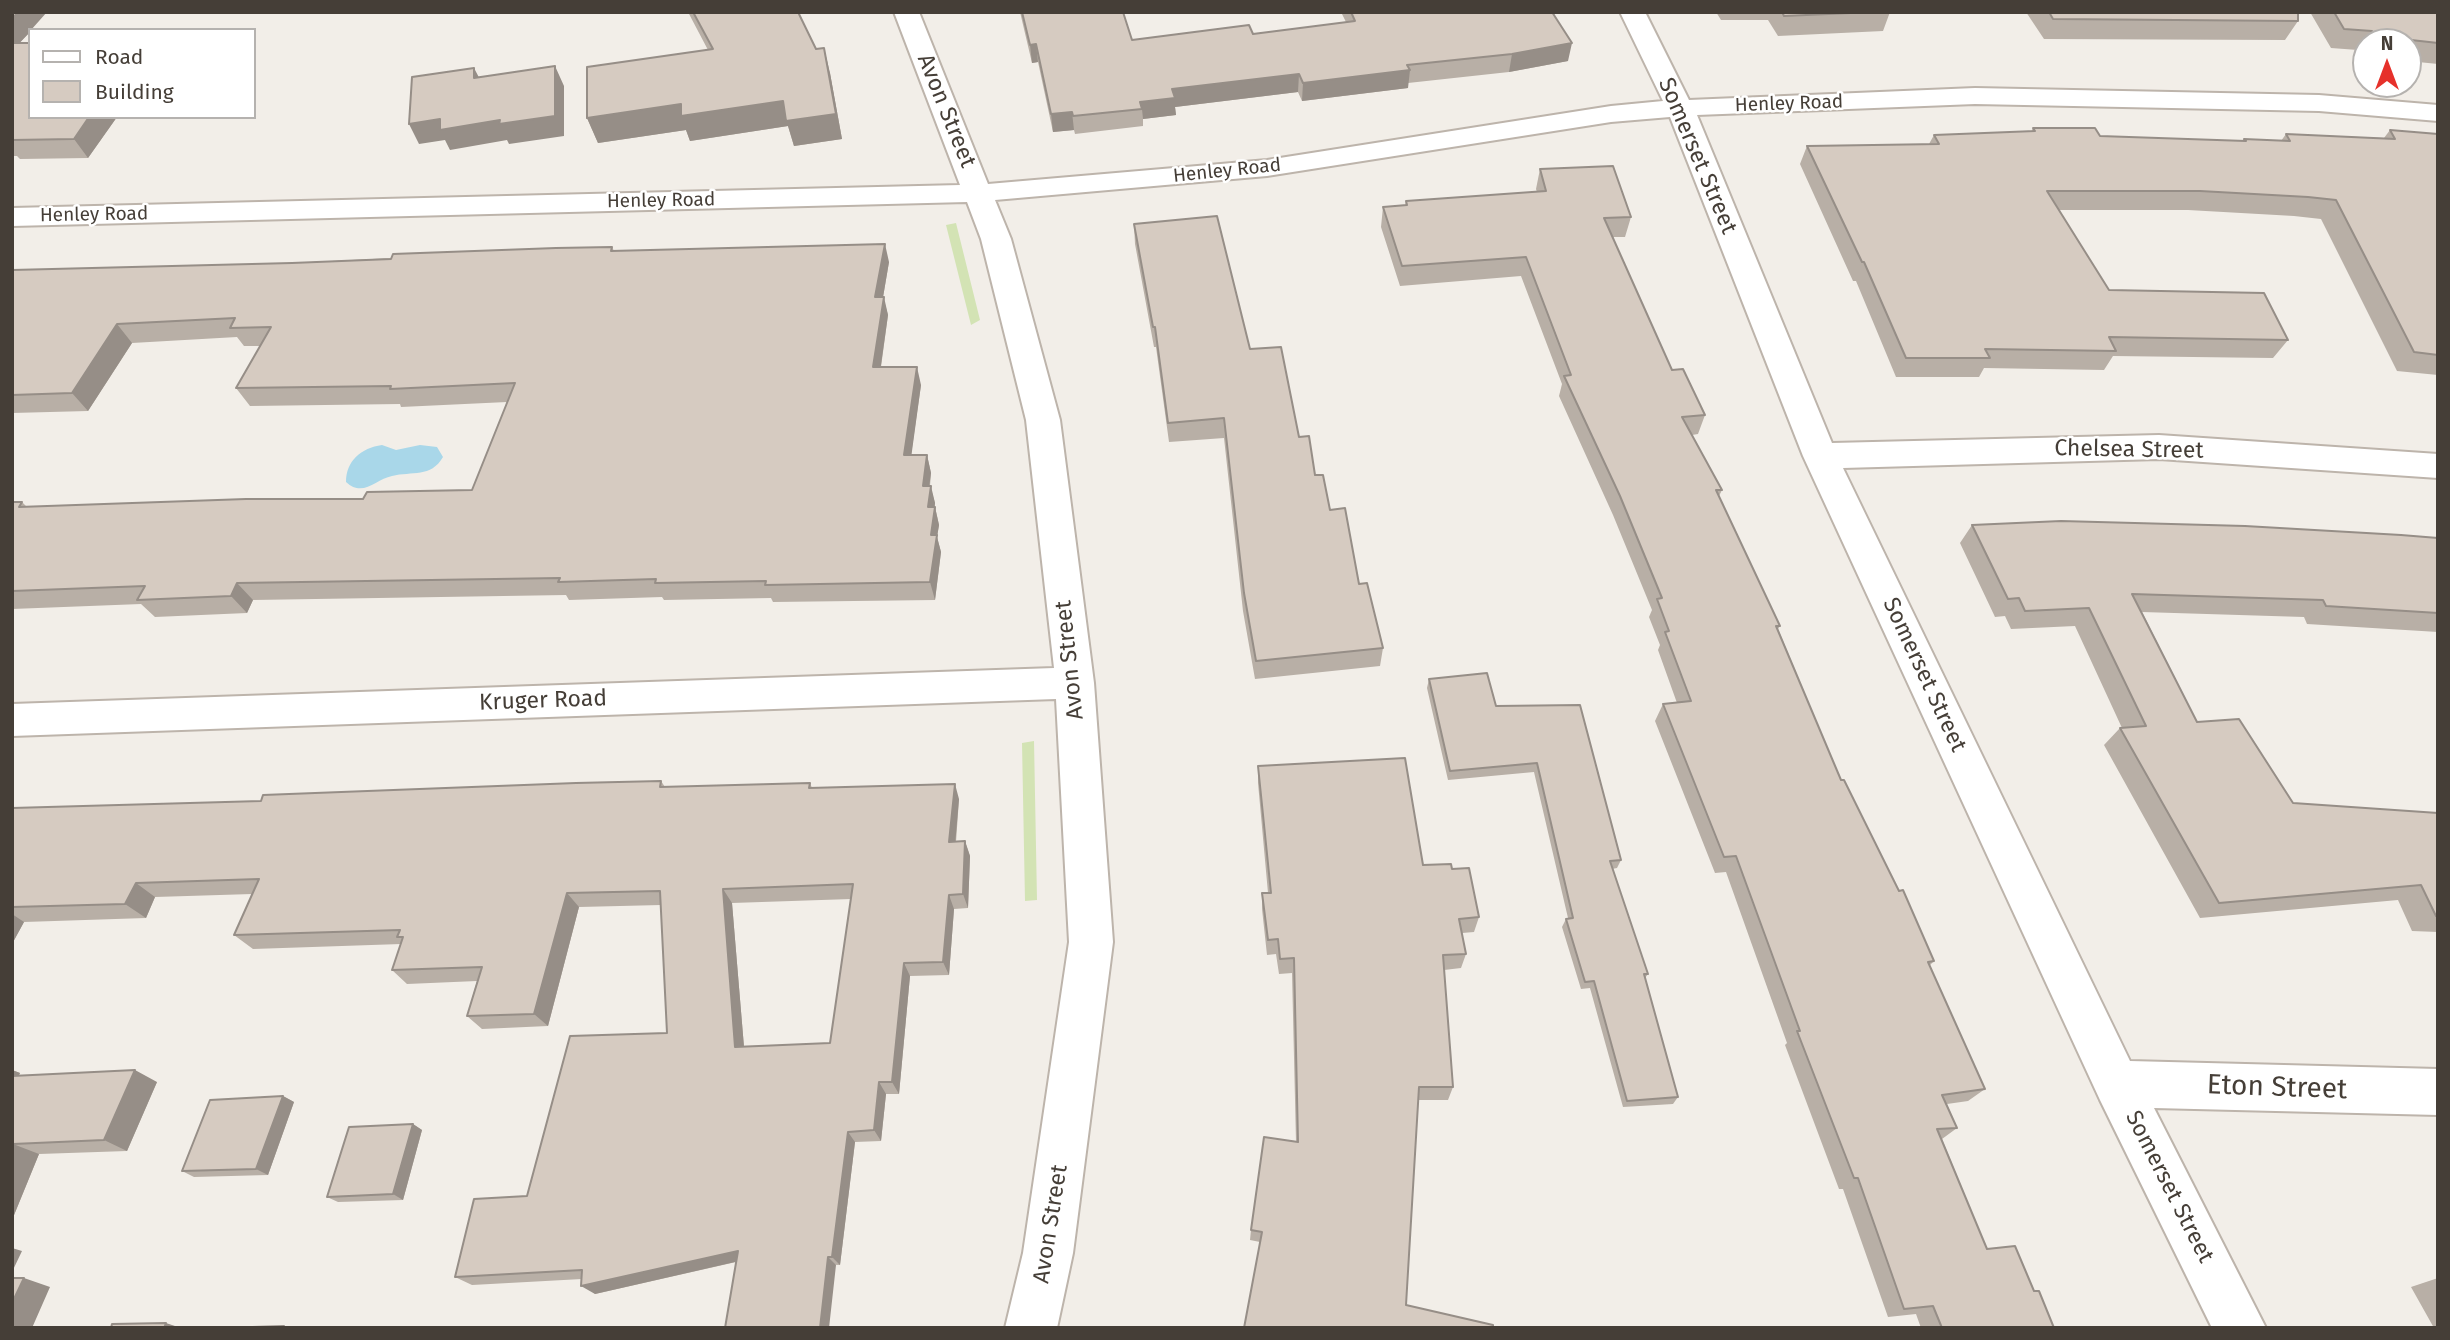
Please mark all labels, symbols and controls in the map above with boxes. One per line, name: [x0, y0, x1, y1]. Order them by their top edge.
legend: [28, 28, 256, 119]
north arrow: [2352, 28, 2422, 98]
text: N: [2381, 32, 2393, 55]
text: Road: [95, 44, 143, 70]
street label: Avon Street: [911, 50, 981, 172]
street label: Somerset Street: [1652, 74, 1742, 238]
text: Building: [95, 79, 174, 105]
street label: Henley Road: [1734, 91, 1844, 117]
street label: Henley Road: [1172, 154, 1282, 188]
street label: Henley Road: [607, 189, 715, 213]
street label: Henley Road: [40, 203, 148, 227]
street label: Chelsea Street: [2054, 435, 2204, 465]
street label: Somerset Street: [1876, 594, 1972, 756]
street label: Avon Street: [1050, 599, 1090, 721]
street label: Kruger Road: [479, 685, 607, 717]
street label: Eton Street: [2206, 1069, 2348, 1107]
street label: Somerset Street: [2119, 1106, 2219, 1268]
street label: Avon Street: [1028, 1163, 1074, 1285]

